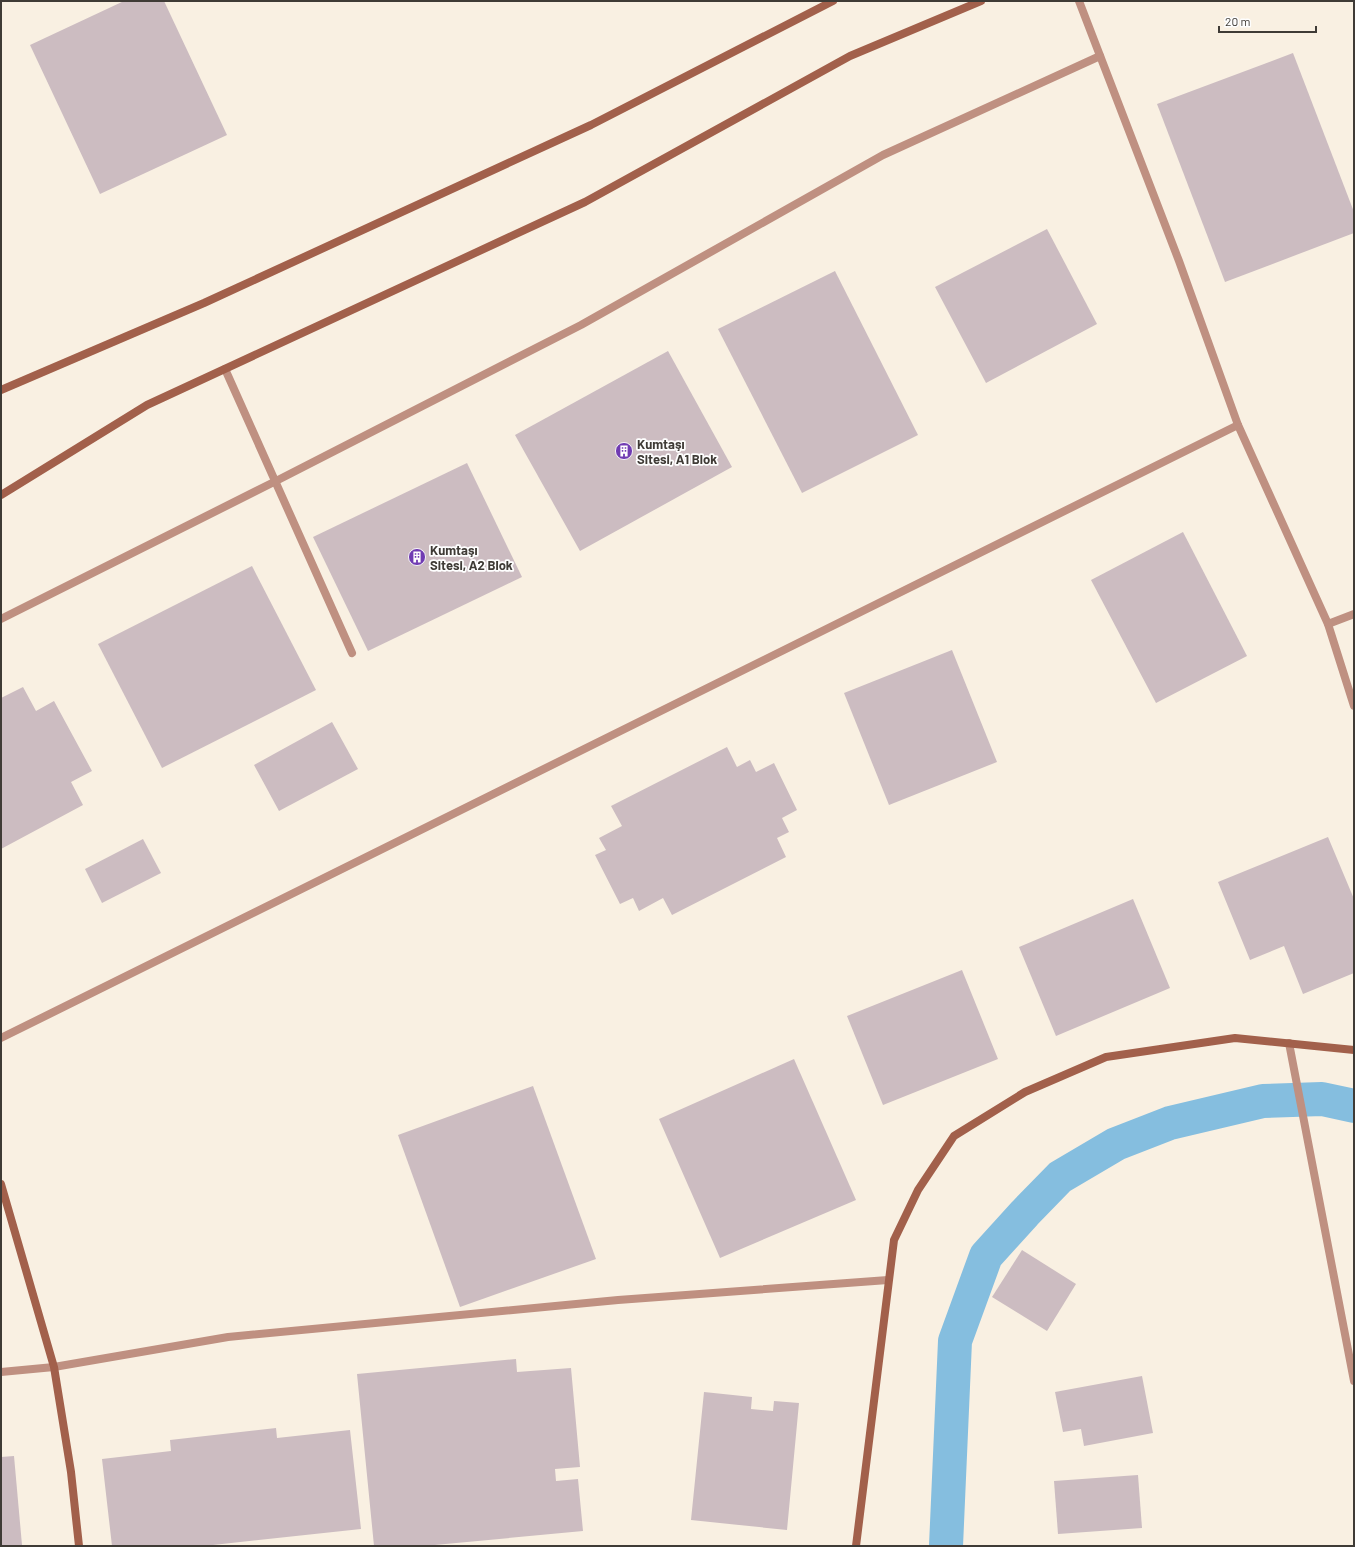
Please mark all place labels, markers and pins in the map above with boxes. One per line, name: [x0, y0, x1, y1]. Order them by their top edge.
place label: Kumtaşı Sitesi, A1 Blok: [637, 436, 717, 467]
building icon: Kumtaşı Sitesi, A1 Blok: [614, 441, 634, 461]
place label: Kumtaşı Sitesi, A2 Blok: [430, 542, 513, 573]
building icon: Kumtaşı Sitesi, A2 Blok: [407, 547, 427, 567]

